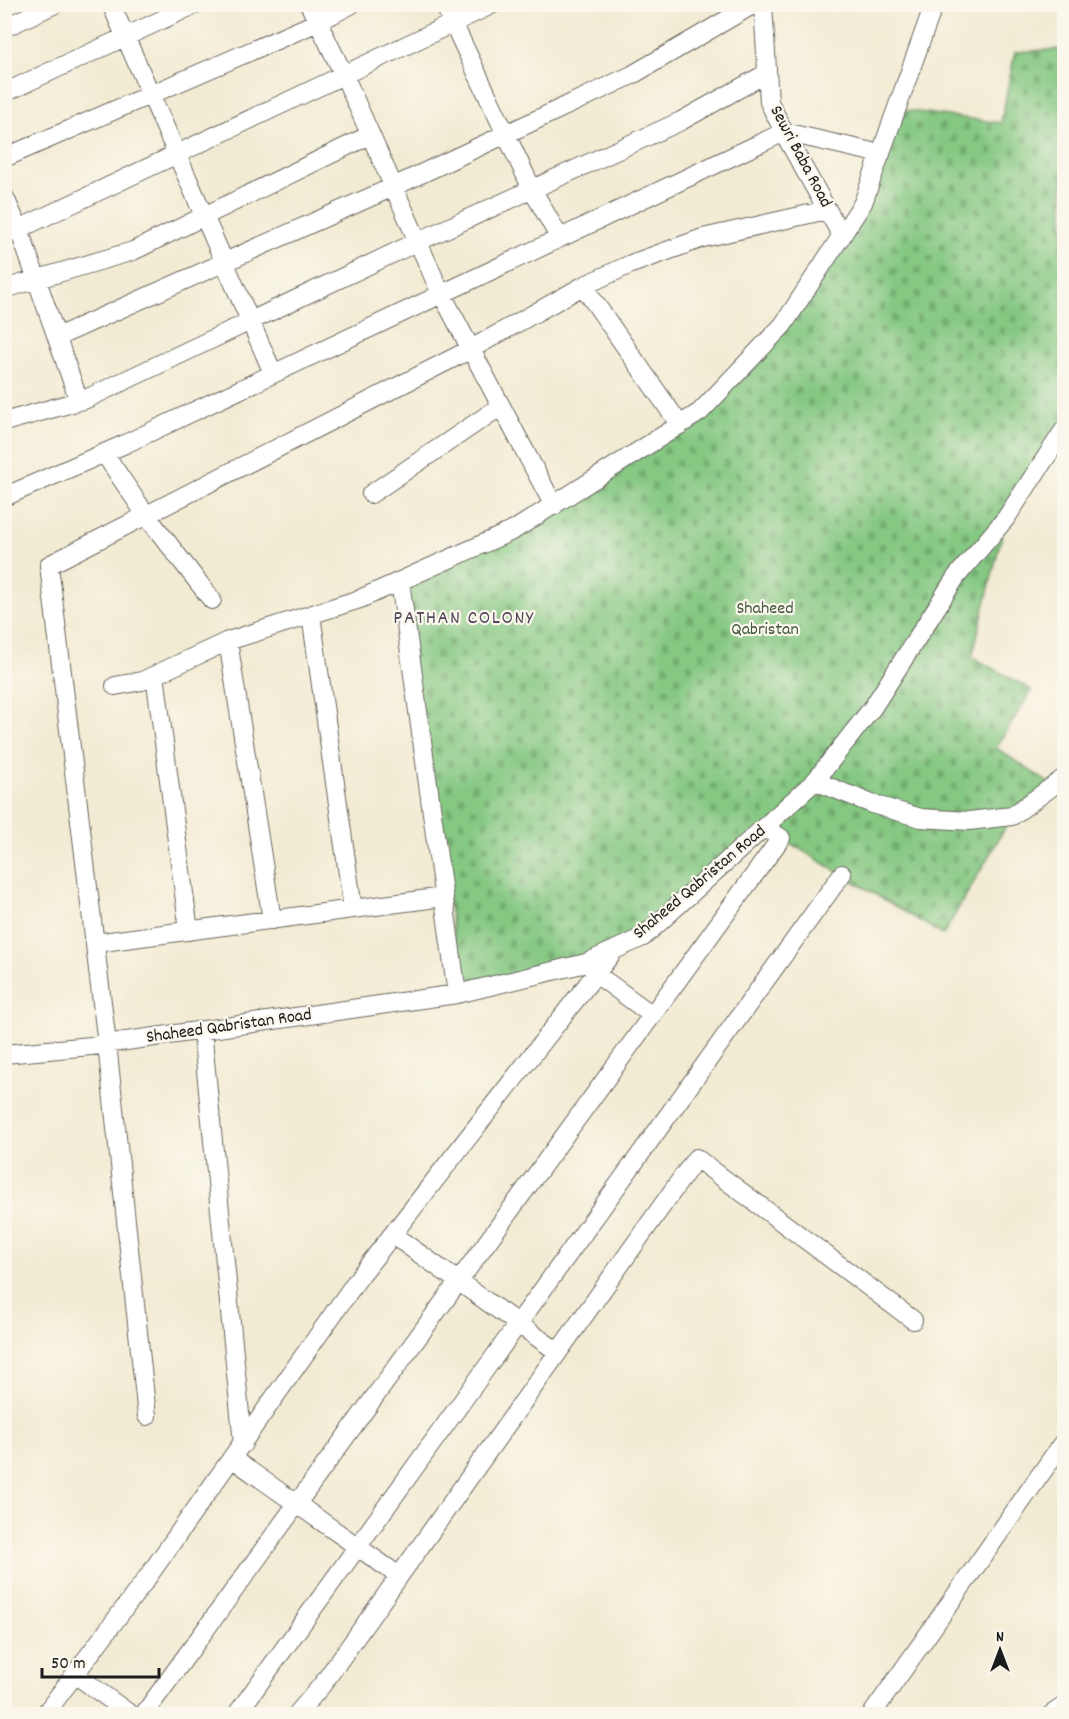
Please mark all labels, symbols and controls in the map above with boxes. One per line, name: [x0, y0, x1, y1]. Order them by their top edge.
street label: Sewri Baba Road: [763, 101, 837, 213]
park label: Shaheed Qabristan: [731, 597, 799, 643]
district label: PATHAN COLONY: [393, 605, 535, 633]
street label: Shaheed Qabristan Road: [628, 820, 772, 946]
street label: Shaheed Qabristan Road: [145, 1003, 313, 1051]
north arrow: [970, 1620, 1030, 1680]
text: N: [996, 1626, 1004, 1649]
scale bar: [42, 1641, 159, 1679]
text: 50 m: [51, 1652, 86, 1677]

